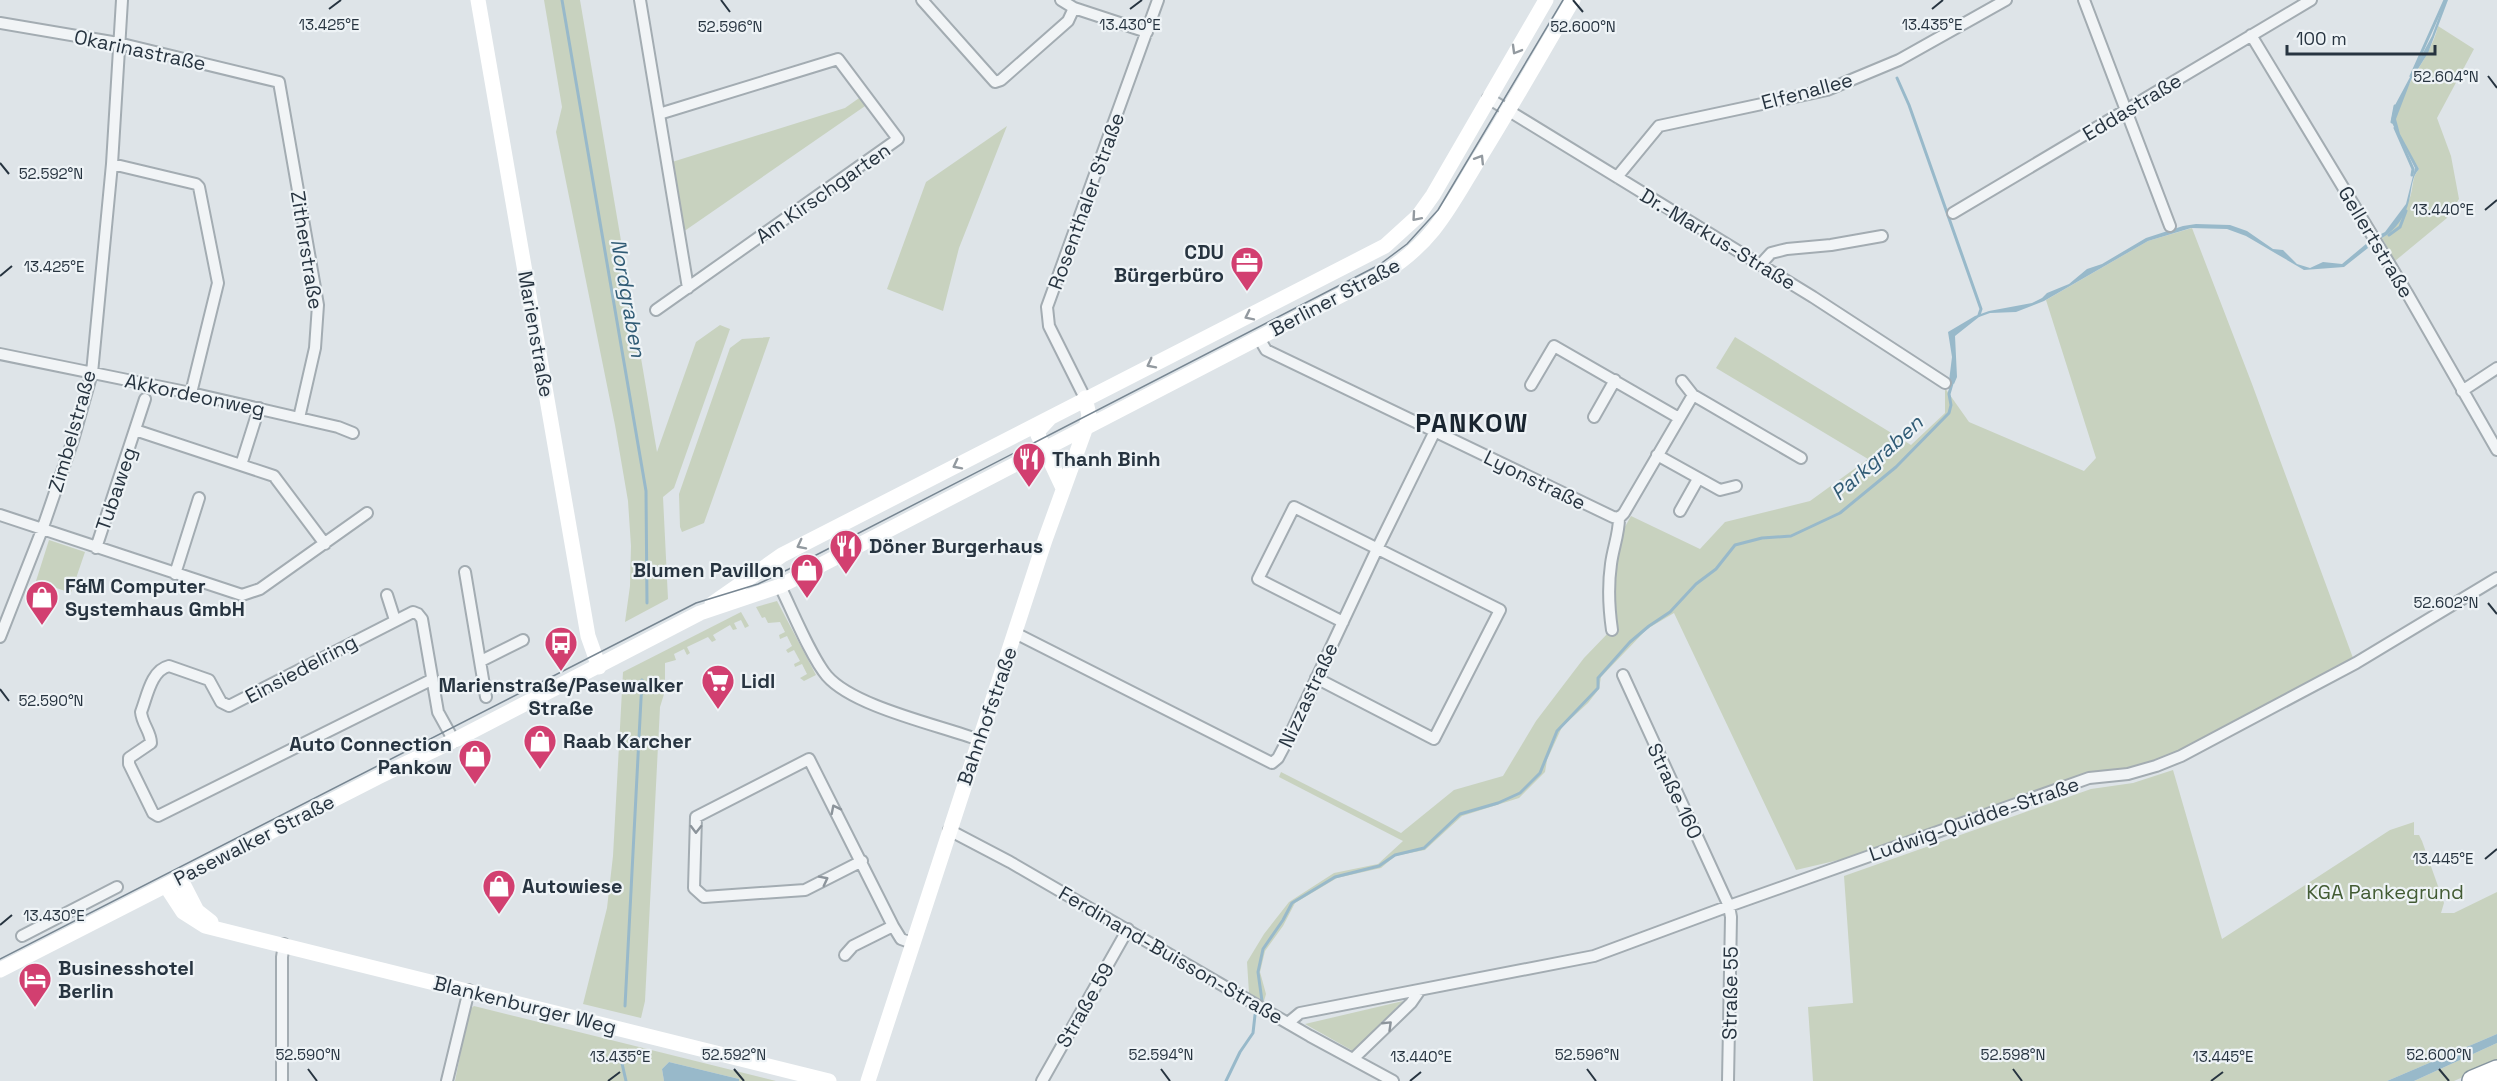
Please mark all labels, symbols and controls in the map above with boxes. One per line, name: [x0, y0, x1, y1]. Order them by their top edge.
text: 13.425°E: [299, 15, 359, 34]
text: 13.430°E: [1099, 15, 1161, 34]
text: 13.435°E: [1902, 15, 1962, 34]
text: 52.596°N: [698, 17, 762, 36]
text: 52.600°N: [1550, 17, 1616, 36]
scale bar: [2287, 18, 2436, 56]
street label: Okarinastraße: [72, 23, 208, 77]
text: 100 m: [2296, 27, 2347, 50]
one-way arrow: [1512, 44, 1523, 55]
street label: Elfenallee: [1758, 66, 1856, 116]
street label: Eddastraße: [2078, 67, 2186, 147]
text: 52.604°N: [2413, 67, 2479, 86]
street label: Rosenthaler Straße: [1042, 109, 1130, 293]
street label: Am Kirschgarten: [750, 137, 896, 249]
one-way arrow: [1472, 155, 1484, 165]
text: 52.592°N: [19, 164, 83, 183]
street label: Gellertstraße: [2332, 181, 2420, 303]
street label: Dr.-Markus-Straße: [1635, 182, 1801, 296]
street label: Zitherstraße: [285, 189, 329, 311]
text: 13.440°E: [2412, 200, 2474, 219]
one-way arrow: [1412, 210, 1423, 221]
water label: Nordgraben: [605, 237, 652, 360]
place label: CDU Bürgerbüro: [1114, 239, 1224, 288]
office icon: CDU Bürgerbüro: [1229, 245, 1265, 292]
street label: Berliner Straße: [1265, 252, 1405, 342]
text: 13.425°E: [24, 257, 84, 276]
street label: Marienstraße: [512, 269, 560, 399]
one-way arrow: [1245, 309, 1256, 321]
one-way arrow: [1147, 357, 1157, 368]
street label: Zimbelstraße: [42, 367, 102, 495]
street label: Akkordeonweg: [122, 367, 268, 423]
district label: PANKOW: [1415, 406, 1529, 440]
water label: Parkgraben: [1825, 408, 1929, 506]
restaurant icon: Thanh Binh: [1011, 441, 1047, 488]
street label: Tubaweg: [90, 444, 142, 534]
street label: Lyonstraße: [1480, 444, 1590, 516]
place label: Thanh Binh: [1052, 446, 1161, 472]
one-way arrow: [952, 458, 963, 470]
restaurant icon: Döner Burgerhaus: [828, 528, 864, 575]
place label: Döner Burgerhaus: [869, 533, 1043, 559]
one-way arrow: [796, 538, 807, 549]
shop icon: Blumen Pavillon: [789, 552, 825, 599]
place label: Blumen Pavillon: [633, 557, 784, 583]
place label: F&M Computer Systemhaus GmbH: [65, 573, 245, 622]
shop icon: F&M Computer Systemhaus GmbH: [24, 579, 60, 626]
text: 52.602°N: [2413, 593, 2479, 612]
bus stop icon: Marienstraße/Pasewalker Straße: [543, 625, 579, 672]
street label: Einsiedelring: [241, 629, 361, 709]
street label: Nizzastraße: [1272, 638, 1344, 752]
street label: Bahnhofstraße: [951, 643, 1023, 789]
supermarket icon: Lidl: [700, 663, 736, 710]
place label: Lidl: [741, 668, 775, 694]
place label: Marienstraße/Pasewalker Straße: [438, 672, 684, 721]
text: 52.590°N: [18, 691, 84, 710]
shop icon: Raab Karcher: [522, 723, 558, 770]
place label: Raab Karcher: [563, 728, 692, 754]
place label: Auto Connection Pankow: [289, 731, 452, 780]
shop icon: Auto Connection Pankow: [457, 738, 493, 785]
street label: Straße 160: [1641, 739, 1709, 843]
street label: Ludwig-Quidde-Straße: [1865, 771, 2083, 867]
street label: Pasewalker Straße: [169, 788, 339, 892]
one-way arrow: [831, 805, 842, 816]
one-way arrow: [689, 824, 702, 833]
text: 13.445°E: [2412, 849, 2474, 868]
shop icon: Autowiese: [481, 868, 517, 915]
place label: Autowiese: [522, 873, 623, 899]
one-way arrow: [818, 876, 829, 888]
park label: KGA Pankegrund: [2306, 879, 2464, 905]
street label: Ferdinand-Buisson-Straße: [1054, 880, 1288, 1030]
text: 13.430°E: [23, 906, 85, 925]
street label: Straße 55: [1716, 946, 1744, 1040]
place label: Businesshotel Berlin: [58, 955, 194, 1004]
street label: Straße 59: [1050, 958, 1120, 1052]
hotel icon: Businesshotel Berlin: [17, 961, 53, 1008]
street label: Blankenburger Weg: [431, 970, 619, 1040]
one-way arrow: [1381, 1022, 1392, 1033]
text: 52.590°N: [275, 1045, 341, 1064]
text: 52.592°N: [702, 1045, 766, 1064]
text: 52.594°N: [1129, 1045, 1193, 1064]
text: 52.596°N: [1555, 1045, 1619, 1064]
text: 52.598°N: [1981, 1045, 2045, 1064]
text: 52.600°N: [2406, 1045, 2472, 1064]
text: 13.435°E: [590, 1047, 650, 1066]
text: 13.440°E: [1390, 1047, 1452, 1066]
text: 13.445°E: [2192, 1047, 2254, 1066]

